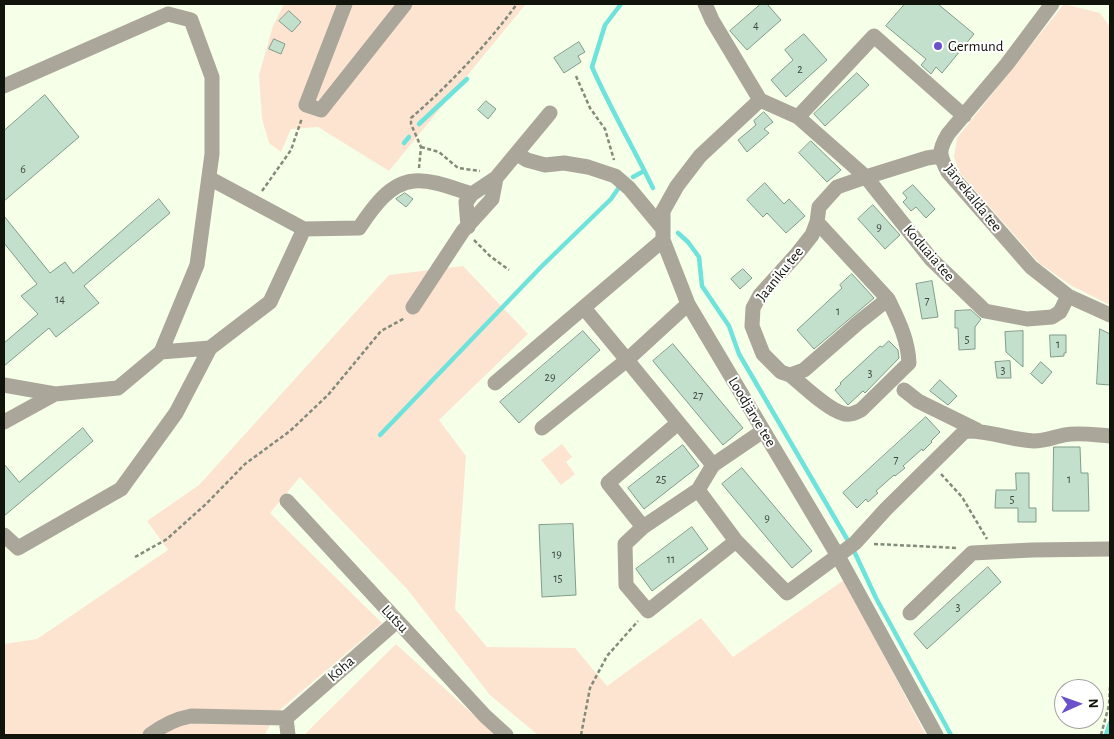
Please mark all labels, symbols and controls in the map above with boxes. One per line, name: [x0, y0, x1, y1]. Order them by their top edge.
house number: 4: [753, 18, 759, 32]
place label: Germund: [948, 37, 1003, 55]
marker: Germund: [932, 40, 944, 52]
house number: 2: [797, 62, 803, 76]
street label: Järvekalda tee: [940, 160, 1006, 236]
house number: 6: [20, 162, 26, 176]
house number: 9: [876, 220, 882, 234]
street label: Koduaia tee: [900, 221, 958, 285]
street label: Jaaniku tee: [753, 243, 807, 305]
house number: 14: [55, 292, 65, 306]
house number: 7: [924, 293, 930, 307]
house number: 1: [836, 304, 840, 318]
house number: 5: [964, 332, 970, 346]
house number: 1: [1056, 337, 1060, 351]
house number: 3: [1001, 363, 1005, 377]
house number: 3: [868, 366, 872, 380]
house number: 29: [544, 370, 556, 384]
street label: Loodjärve tee: [724, 374, 780, 450]
house number: 27: [693, 388, 703, 402]
house number: 7: [893, 452, 899, 466]
house number: 25: [656, 472, 666, 486]
house number: 1: [1067, 472, 1071, 486]
house number: 5: [1009, 492, 1015, 506]
house number: 9: [764, 511, 770, 525]
house number: 19: [552, 547, 562, 561]
house number: 11: [667, 552, 675, 566]
house number: 15: [553, 571, 563, 585]
house number: 3: [956, 600, 960, 614]
street label: Lutsu: [378, 601, 412, 637]
street label: Koha: [324, 652, 358, 686]
north arrow: [1054, 679, 1104, 729]
text: N: [1086, 698, 1100, 709]

